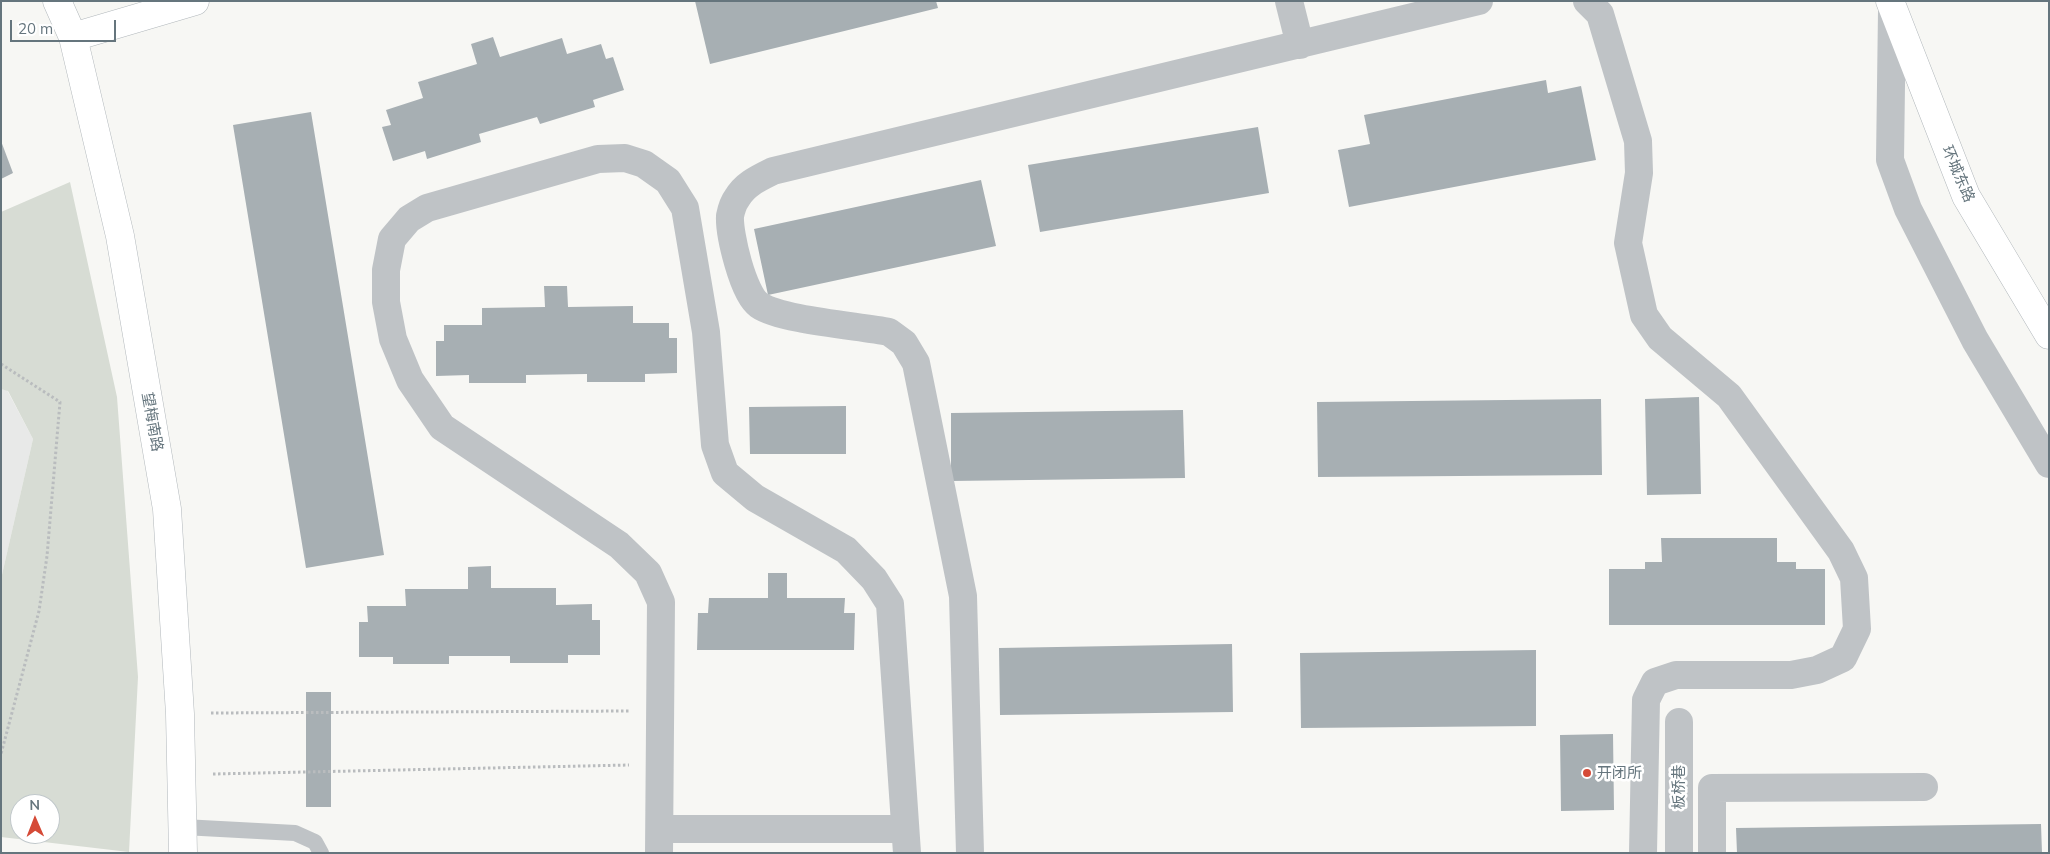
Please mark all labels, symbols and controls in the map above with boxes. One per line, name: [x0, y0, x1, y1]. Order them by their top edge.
scale bar: [12, 10, 119, 42]
text: 20 m: [18, 19, 53, 38]
street label: 环城东路: [1938, 143, 1978, 205]
street label: 望梅南路: [138, 391, 166, 453]
place label: 开闭所: [1597, 764, 1642, 782]
street label: 板桥巷: [1670, 765, 1688, 809]
marker: 开闭所: [1581, 767, 1593, 779]
north arrow: [10, 794, 60, 844]
text: N: [29, 796, 40, 814]

